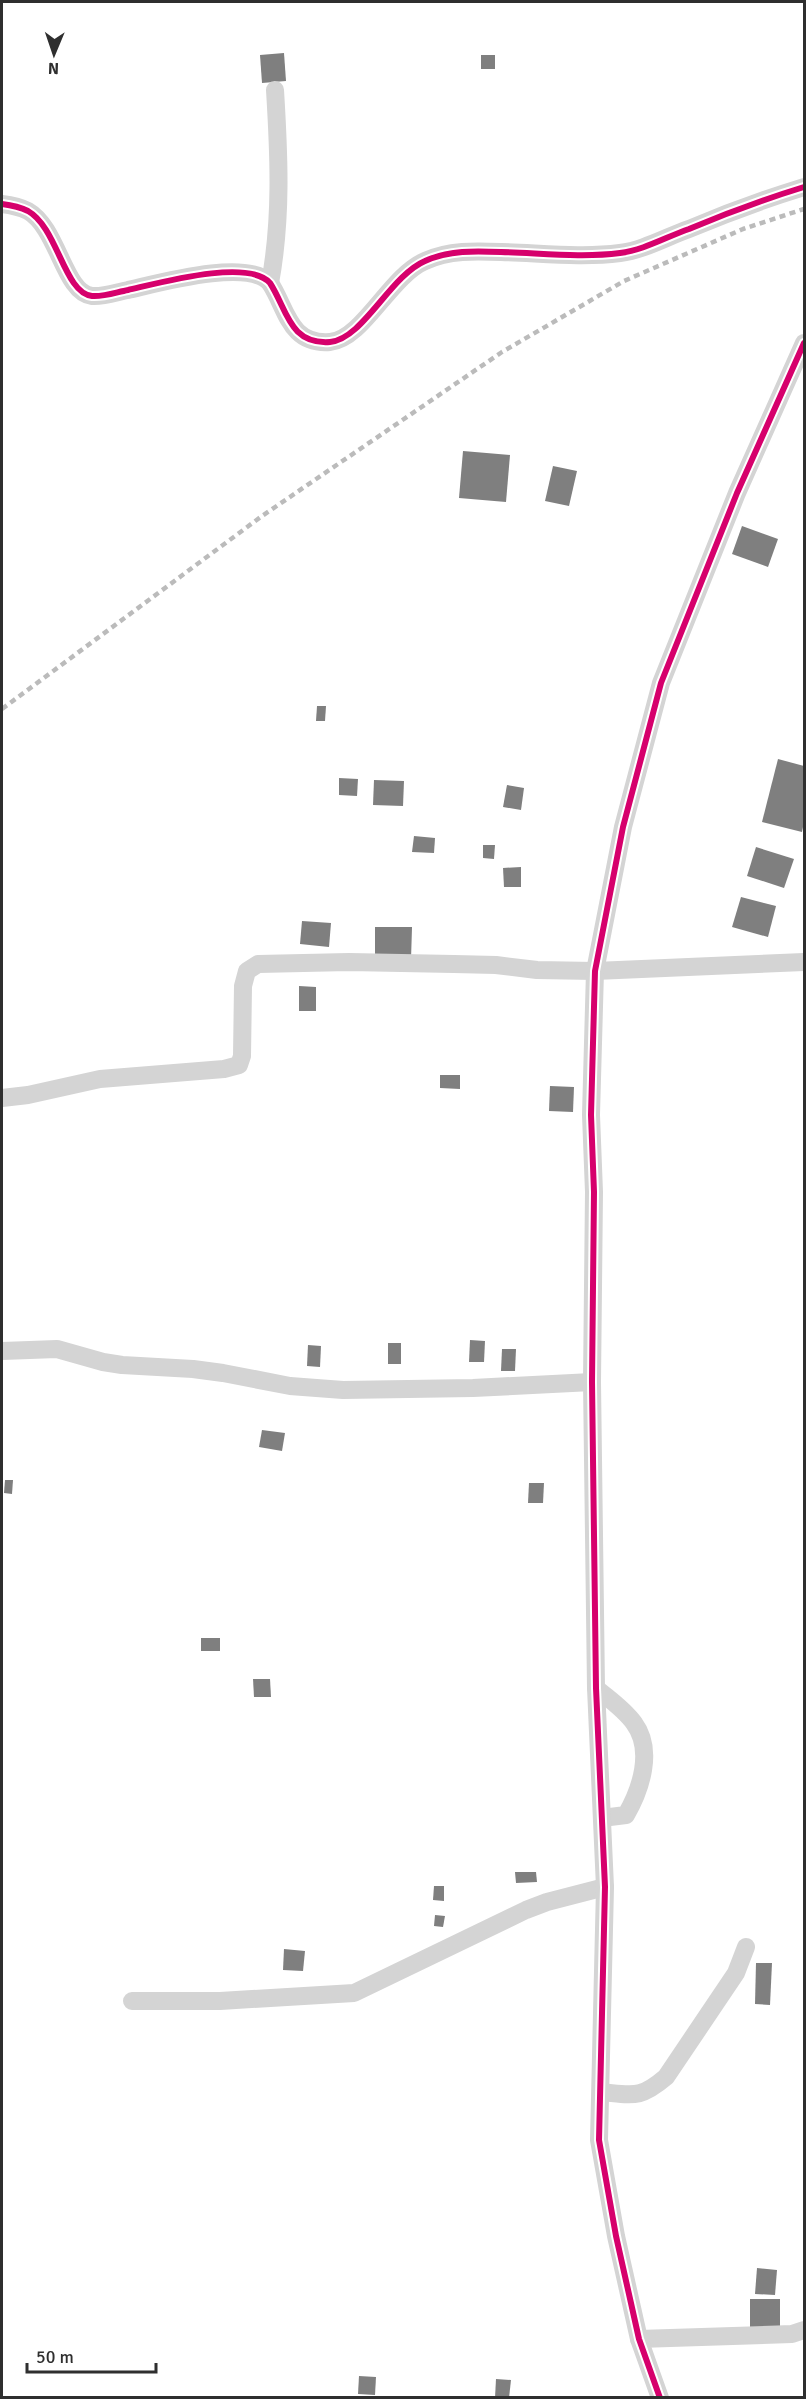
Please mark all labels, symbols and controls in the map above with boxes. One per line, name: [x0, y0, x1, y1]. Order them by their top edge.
north arrow: [24, 24, 84, 84]
text: N: [48, 58, 59, 78]
scale bar: [27, 2336, 156, 2374]
text: 50 m: [36, 2346, 74, 2368]

